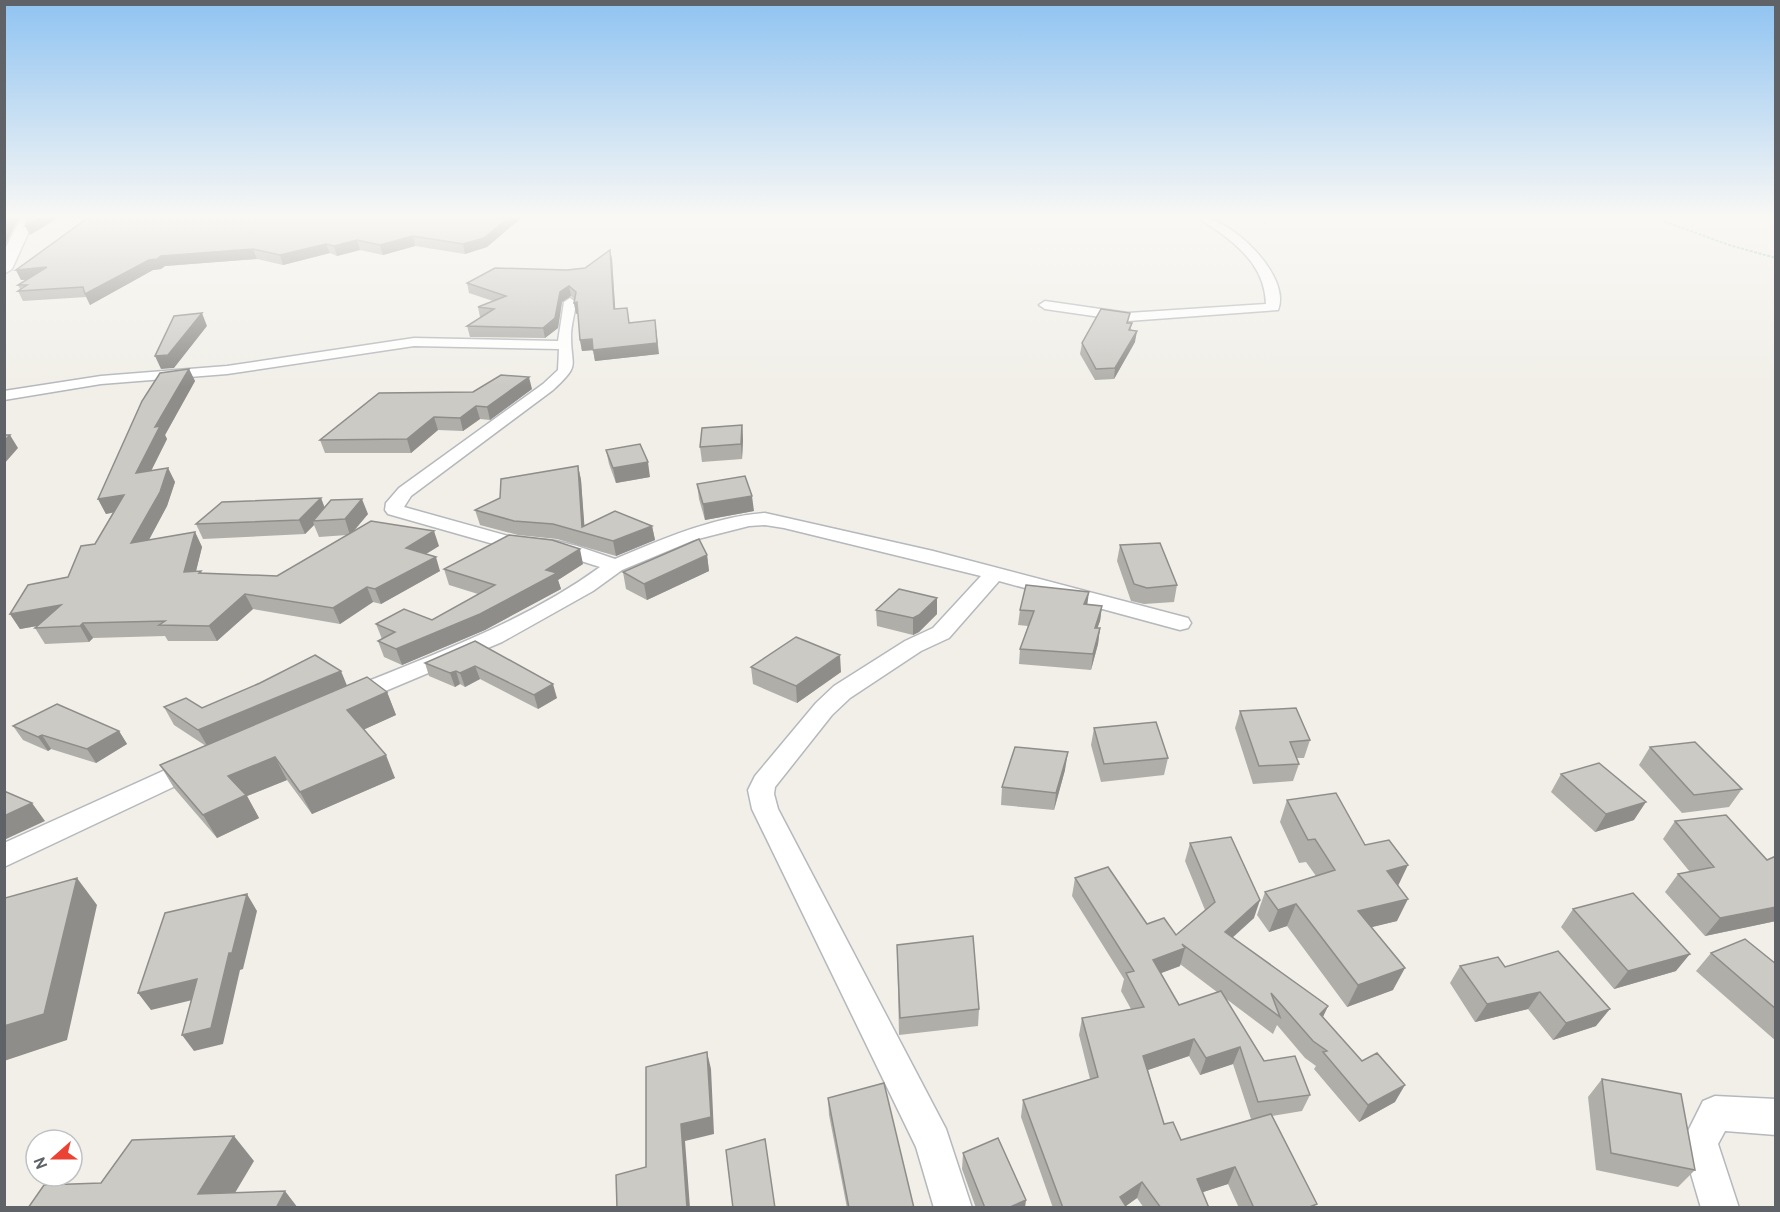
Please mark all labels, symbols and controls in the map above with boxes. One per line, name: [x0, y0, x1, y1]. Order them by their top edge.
north arrow: [24, 1128, 84, 1188]
text: N: [30, 1154, 53, 1172]

